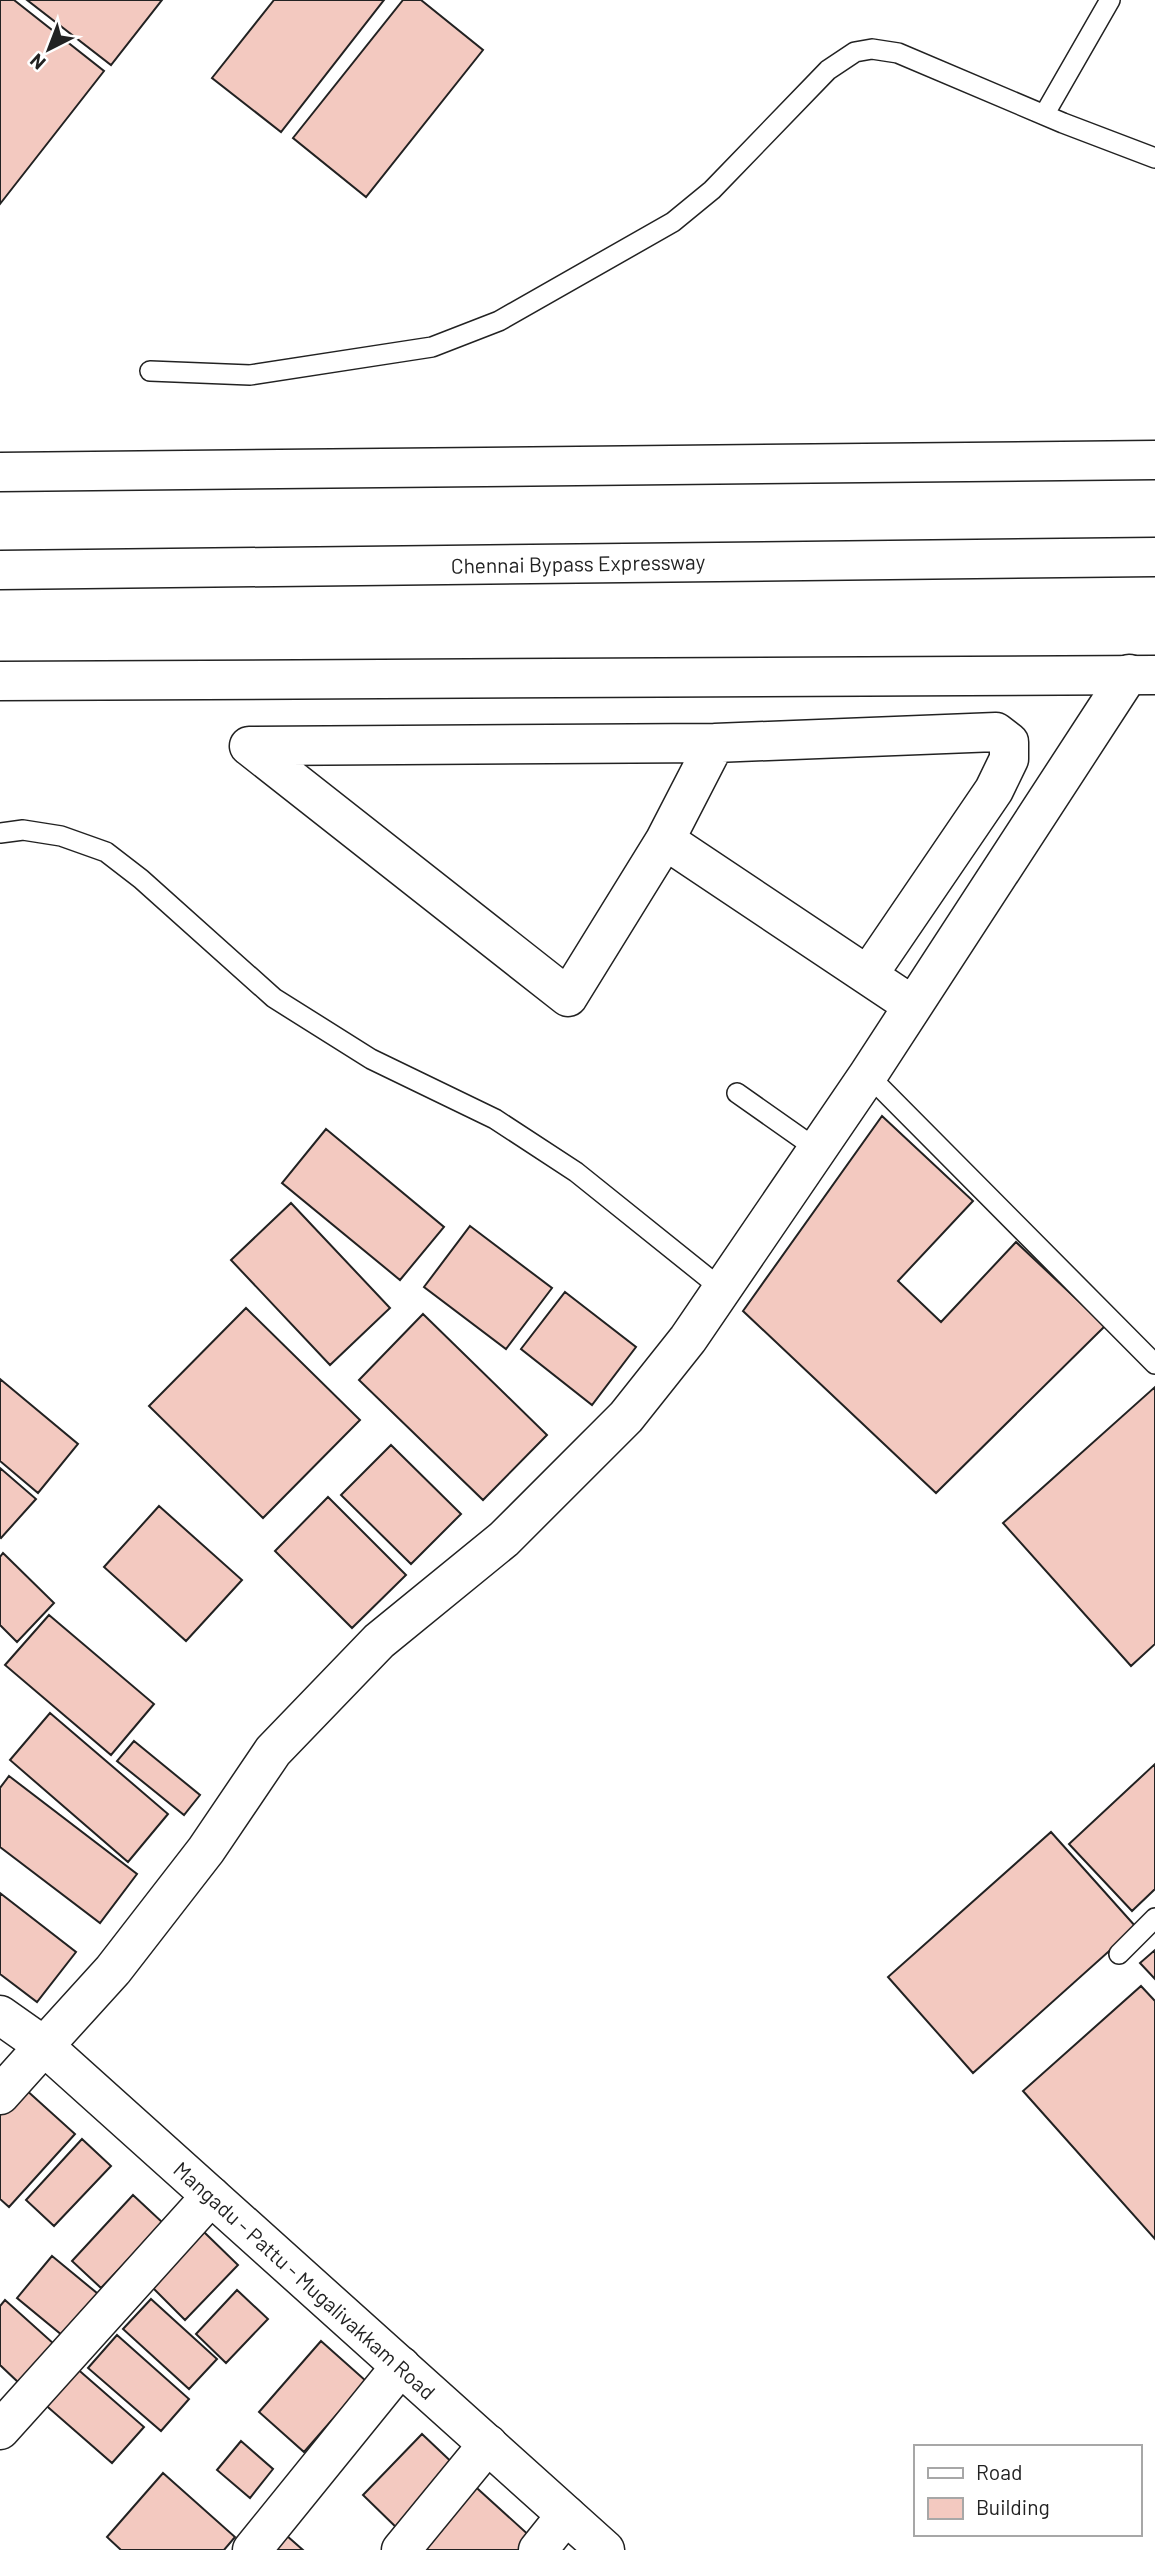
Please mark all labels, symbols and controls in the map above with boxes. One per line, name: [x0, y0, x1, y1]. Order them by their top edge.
north arrow: [14, 14, 84, 84]
text: N: [25, 49, 50, 75]
street label: Chennai Bypass Expressway: [451, 548, 706, 578]
street label: Mangadu - Pattu - Mugalivakkam Road: [169, 2156, 441, 2404]
legend: [914, 2445, 1141, 2536]
text: Road: [976, 2459, 1022, 2484]
text: Building: [976, 2494, 1050, 2519]

